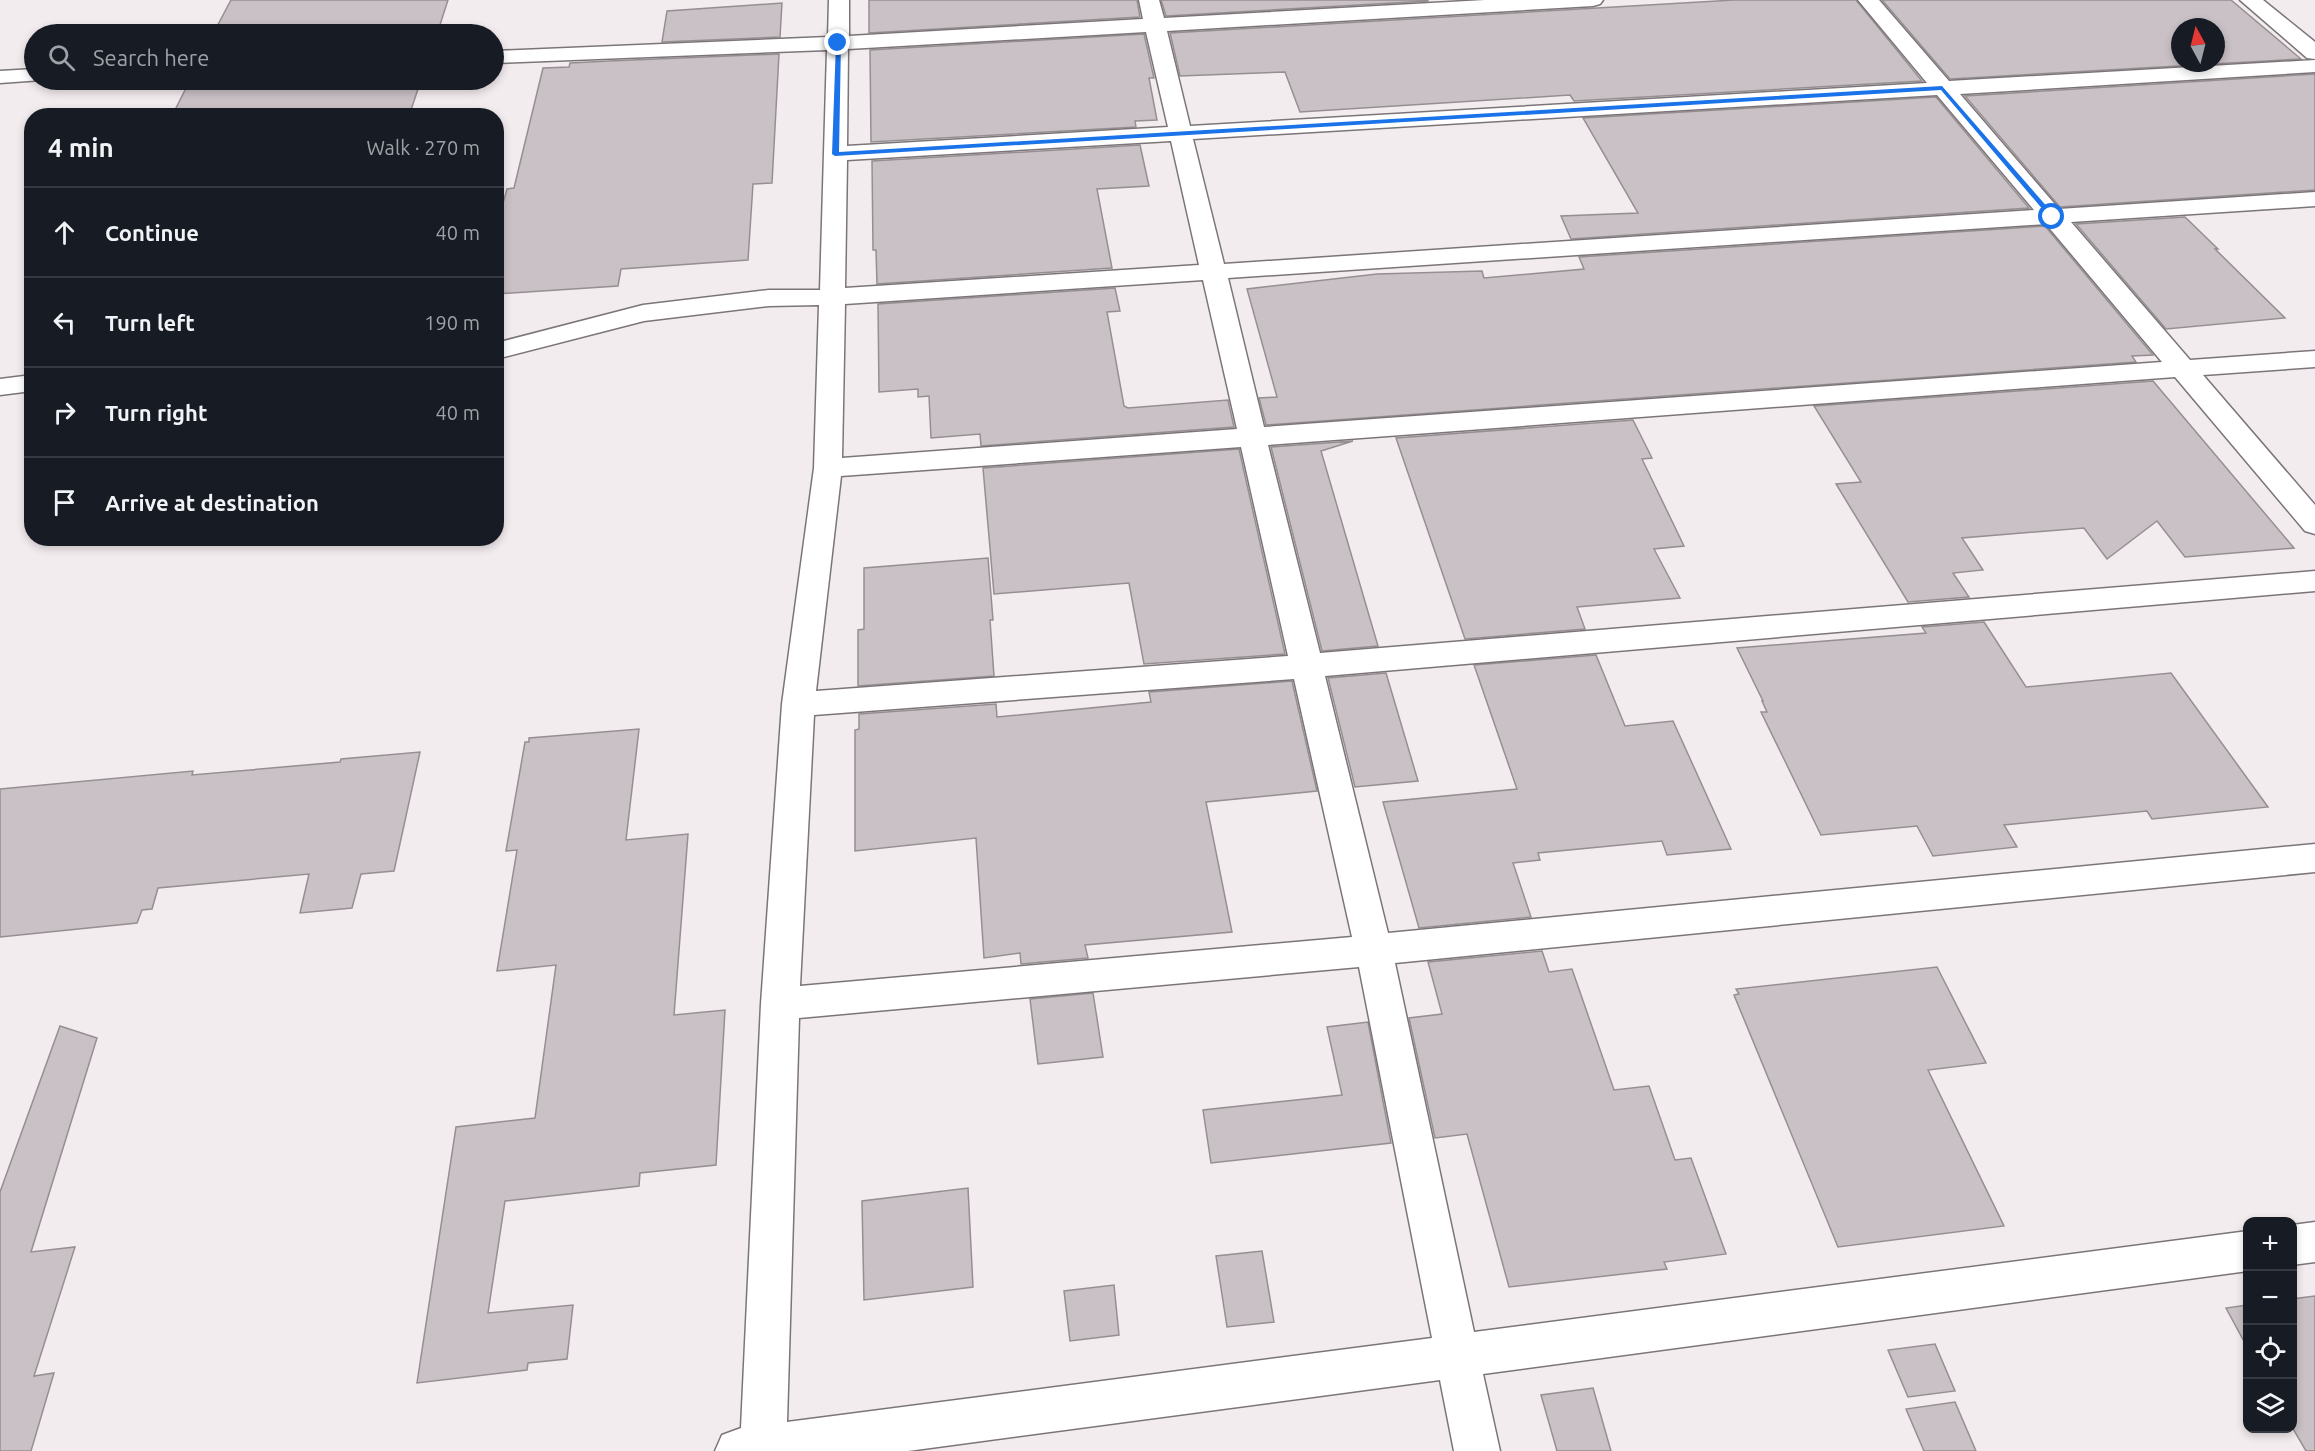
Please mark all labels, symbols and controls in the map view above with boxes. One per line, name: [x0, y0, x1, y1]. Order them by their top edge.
north arrow: [2171, 18, 2225, 72]
search box: [24, 24, 504, 90]
route end: [824, 29, 850, 55]
icon: search: [45, 41, 78, 74]
text: Search here: [93, 45, 209, 70]
text: 4 min: [48, 133, 114, 162]
text: Walk · 270 m: [367, 136, 480, 159]
route start: [2038, 203, 2064, 229]
icon: ahead: [48, 216, 81, 249]
text: Continue: [105, 220, 199, 245]
text: 40 m: [436, 221, 480, 244]
icon: left: [48, 306, 81, 339]
text: Turn left: [105, 310, 195, 335]
text: 190 m: [424, 311, 480, 334]
icon: right: [48, 396, 81, 429]
text: Turn right: [105, 400, 207, 425]
text: 40 m: [436, 401, 480, 424]
icon: arrive: [48, 486, 81, 519]
text: Arrive at destination: [105, 490, 319, 515]
map controls: [2243, 1217, 2297, 1433]
button: +: [2243, 1217, 2297, 1271]
button: −: [2243, 1271, 2297, 1325]
button: locate: [2243, 1325, 2297, 1379]
button: layers: [2243, 1379, 2297, 1433]

